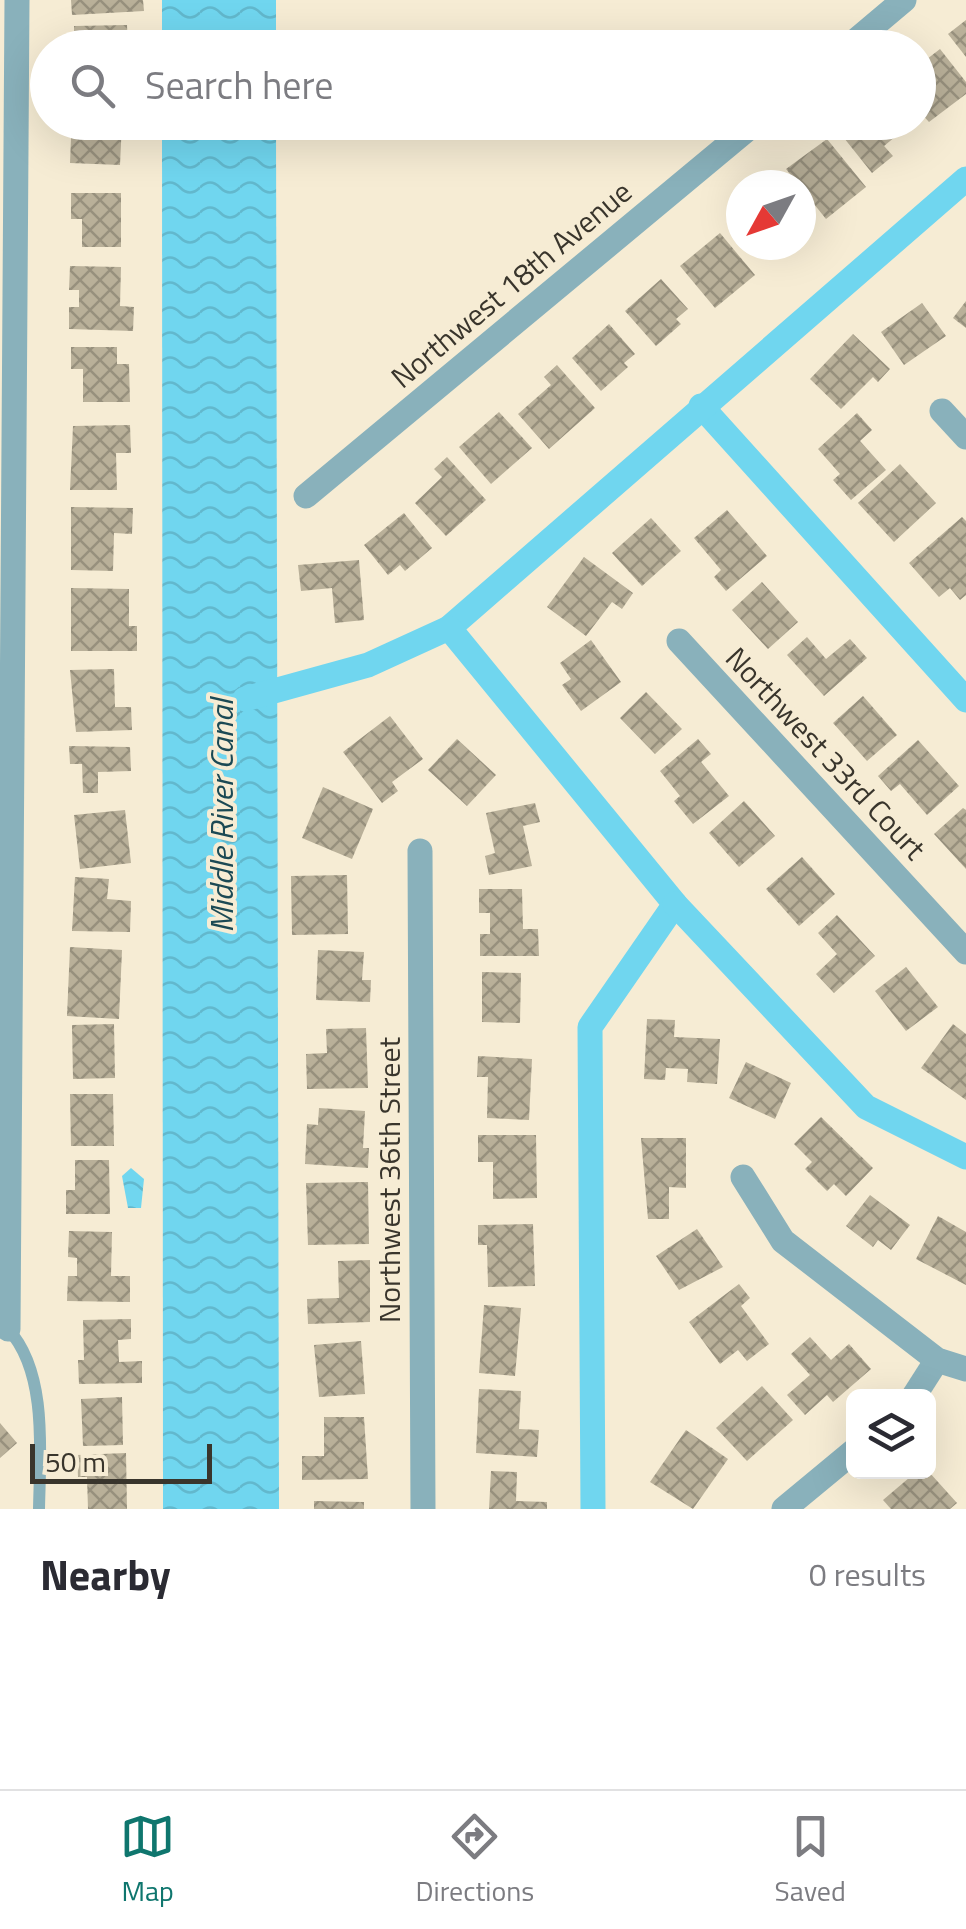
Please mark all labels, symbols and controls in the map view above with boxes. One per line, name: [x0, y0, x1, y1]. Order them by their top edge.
search box: [30, 30, 936, 140]
text: Search here: [145, 56, 333, 114]
icon: search: [65, 58, 120, 113]
street label: Northwest 18th Avenue: [380, 169, 642, 399]
north arrow: [726, 170, 816, 260]
street label: Northwest 33rd Court: [715, 636, 937, 870]
water label: Middle River Canal: [197, 696, 245, 933]
street label: Northwest 36th Street: [366, 1037, 412, 1323]
map controls: [846, 1389, 936, 1479]
button: layers: [846, 1389, 936, 1479]
scale bar: [30, 1439, 212, 1484]
text: 50 m: [45, 1440, 106, 1483]
text: Nearby: [40, 1542, 171, 1606]
text: 0 results: [809, 1550, 926, 1598]
tab: Map: [120, 1809, 175, 1912]
tab: Directions: [415, 1809, 534, 1912]
tab: Saved: [775, 1809, 846, 1912]

